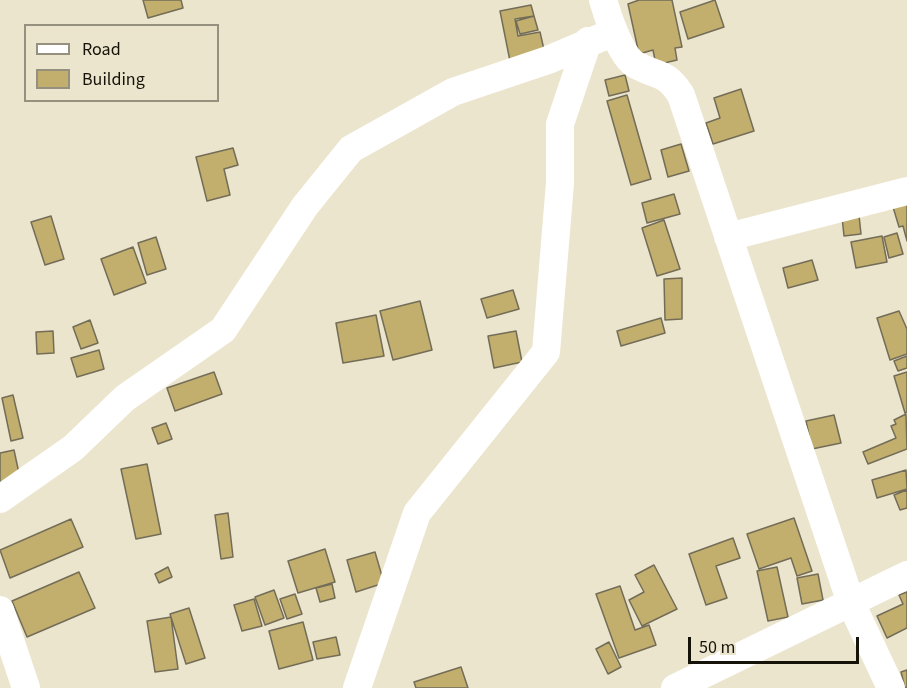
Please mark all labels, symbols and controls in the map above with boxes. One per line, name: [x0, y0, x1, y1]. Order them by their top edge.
legend: [24, 24, 219, 102]
text: Road: [82, 37, 121, 62]
text: Building: [82, 67, 145, 92]
scale bar: [691, 625, 862, 663]
text: 50 m: [699, 635, 735, 660]

